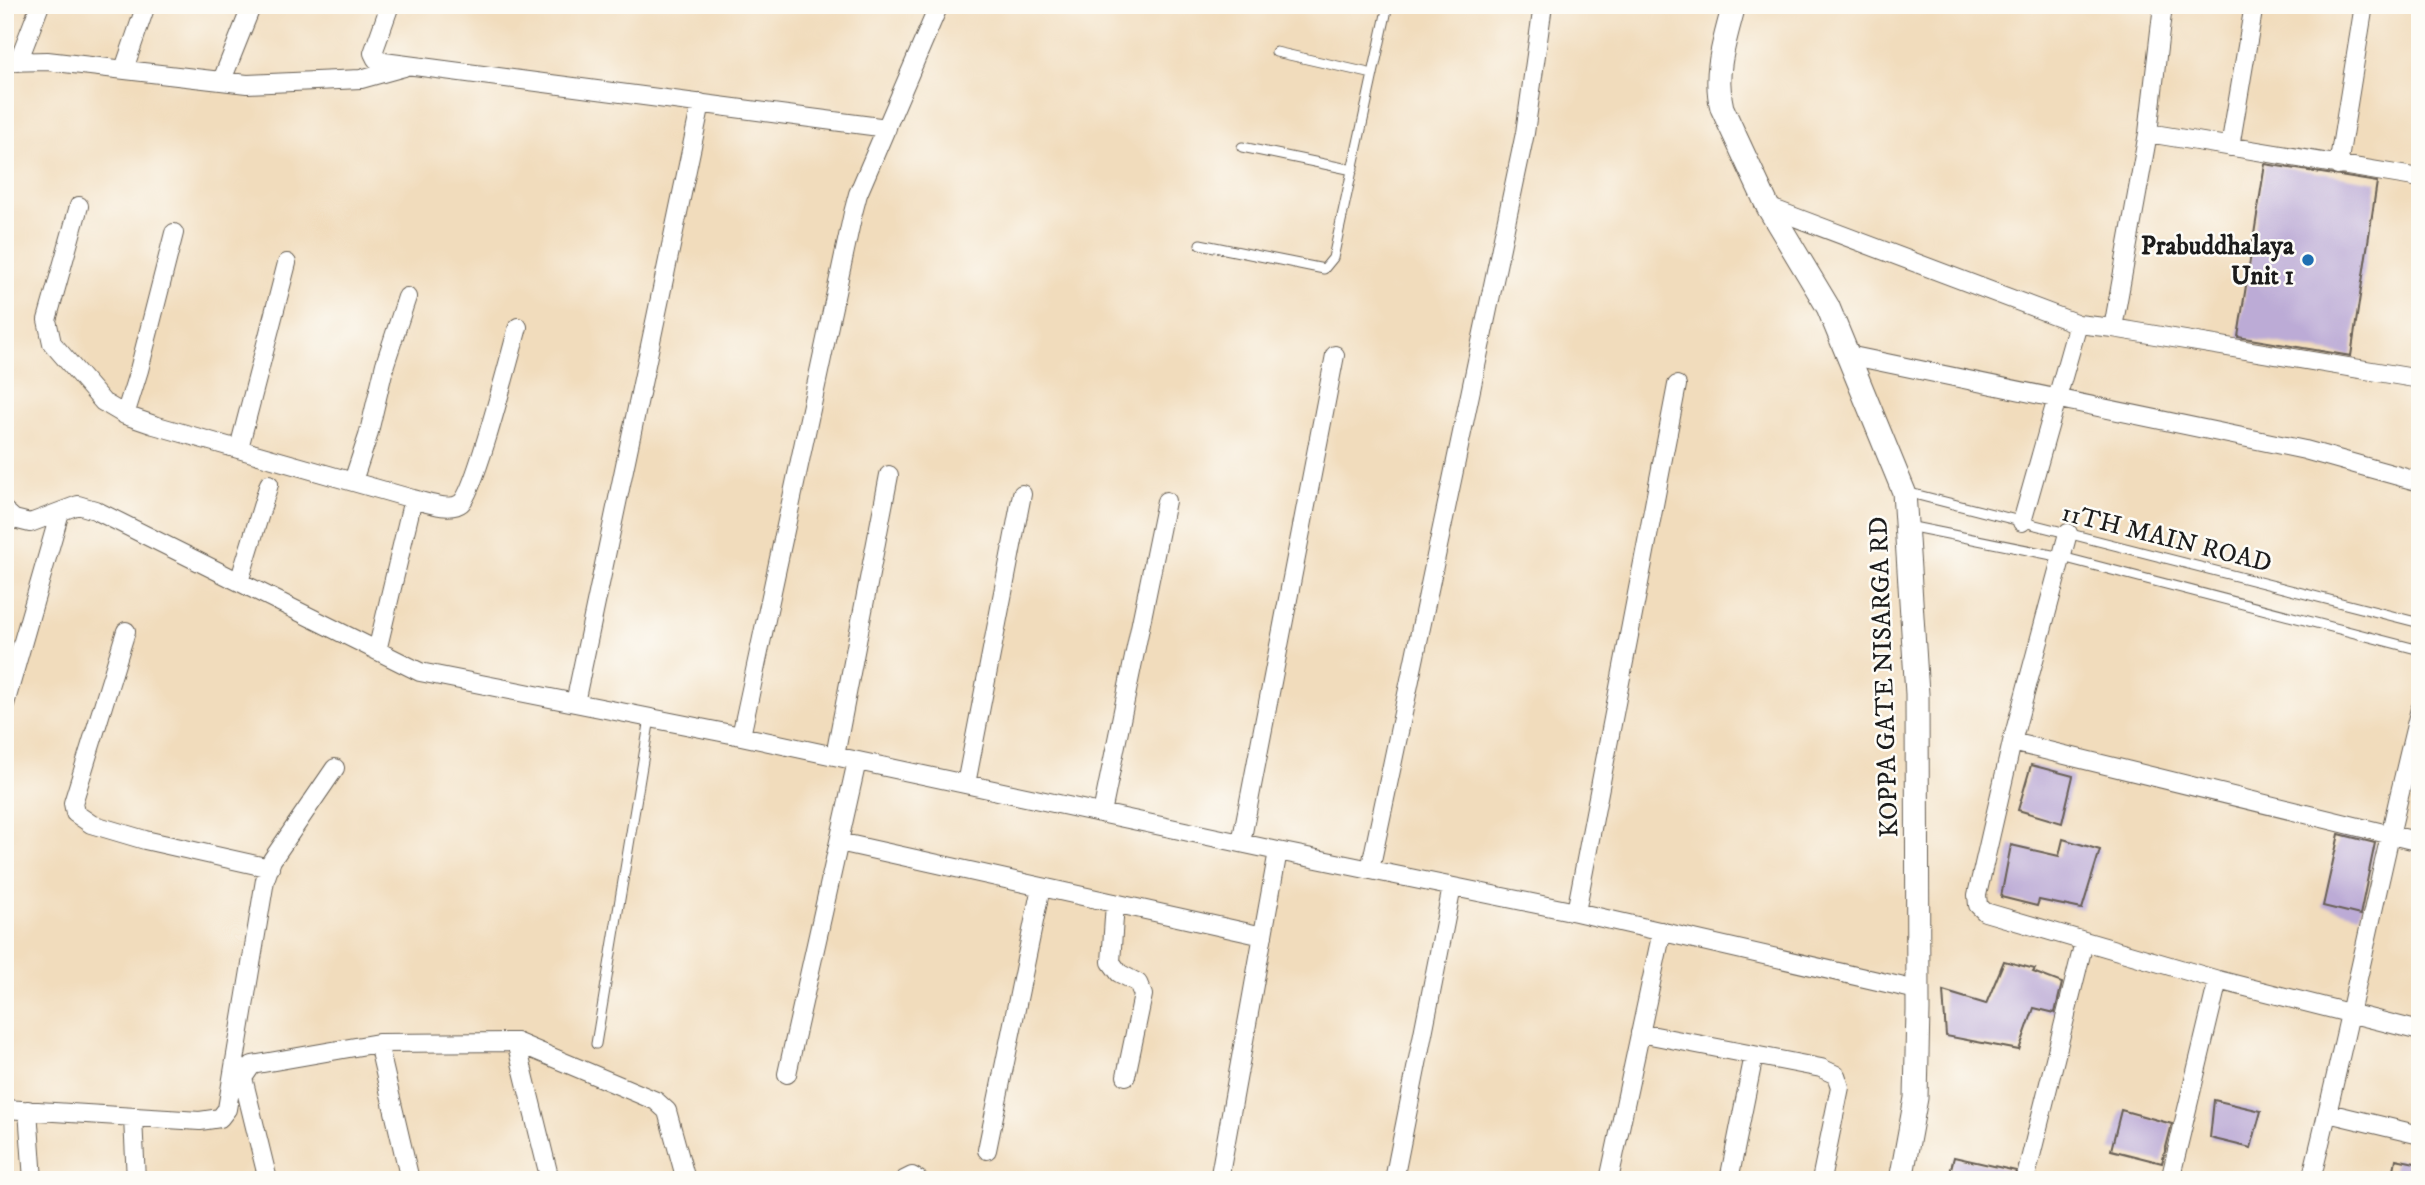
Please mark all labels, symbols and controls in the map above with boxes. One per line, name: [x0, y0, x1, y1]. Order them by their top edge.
place label: Prabuddhalaya Unit 1: [2141, 230, 2295, 293]
marker: Prabuddhalaya Unit 1: [2300, 252, 2316, 268]
street label: 11TH MAIN ROAD: [2058, 496, 2275, 581]
street label: KOPPA GATE NISARGA RD: [1862, 516, 1907, 838]

